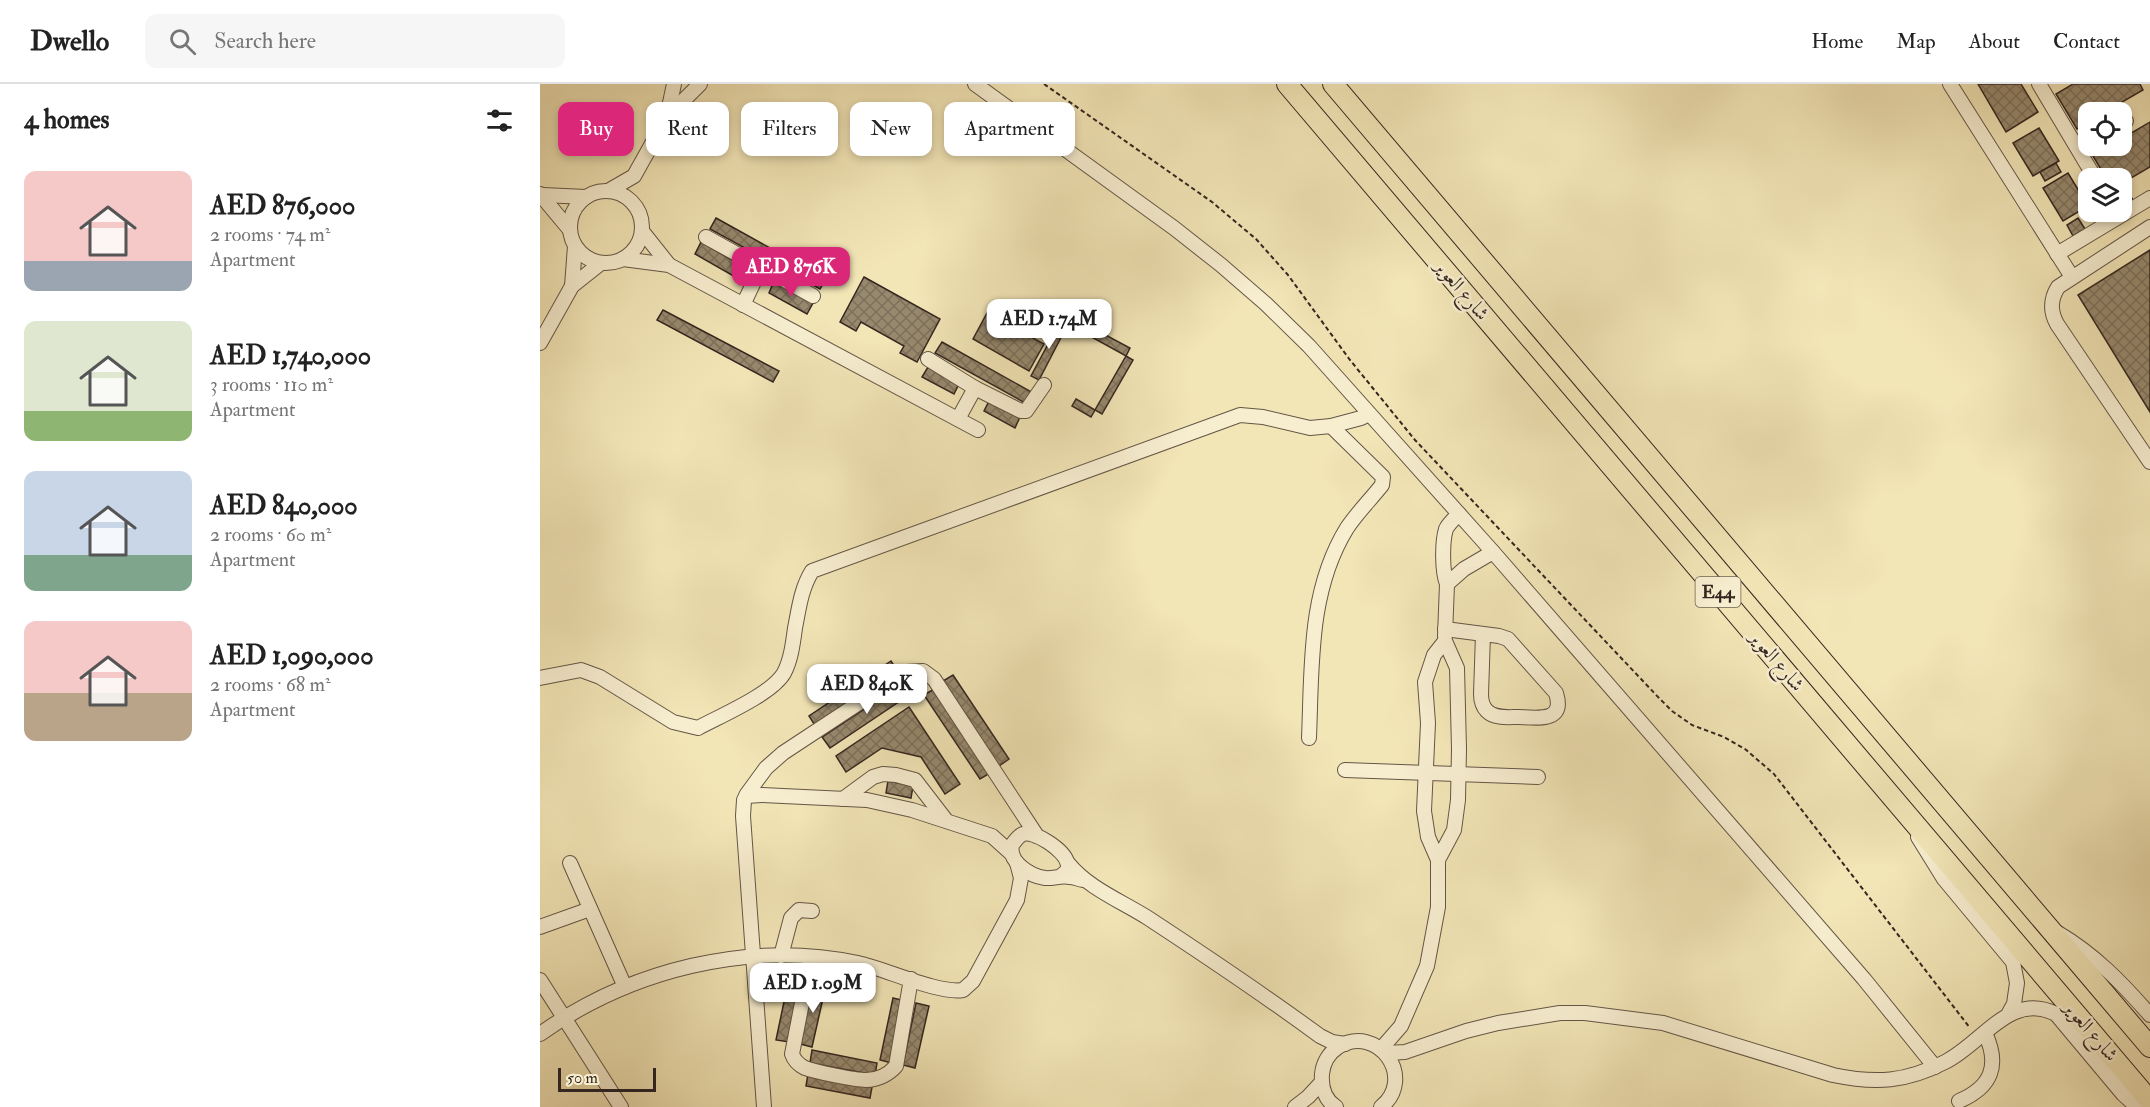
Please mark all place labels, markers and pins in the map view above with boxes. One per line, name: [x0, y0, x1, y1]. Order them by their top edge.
pin: AED 876K: [729, 247, 853, 298]
pin: AED 1.74M: [980, 299, 1118, 350]
pin: AED 840K: [805, 664, 929, 715]
pin: AED 1.09M: [744, 963, 882, 1014]

